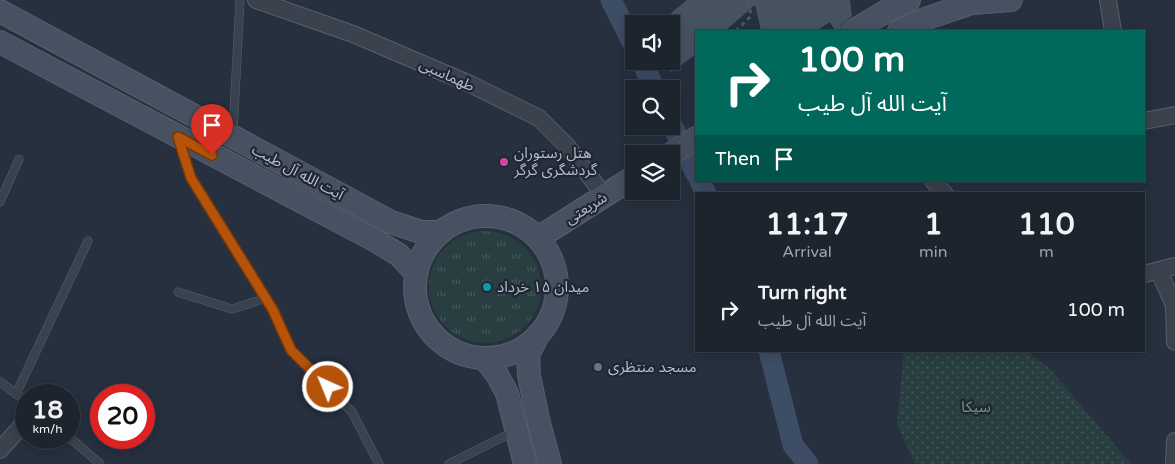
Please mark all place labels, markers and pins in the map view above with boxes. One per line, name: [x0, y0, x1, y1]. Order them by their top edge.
pin: [191, 104, 233, 155]
place label: هتل رستوران گردشگری گرگر: [513, 144, 598, 179]
marker: هتل رستوران گردشگری گرگر: [498, 156, 510, 168]
place label: میدان ۱۵ خرداد: [497, 278, 589, 296]
marker: میدان ۱۵ خرداد: [481, 281, 493, 293]
place label: مسجد منتظری: [608, 358, 697, 376]
marker: مسجد منتظری: [592, 361, 604, 373]

